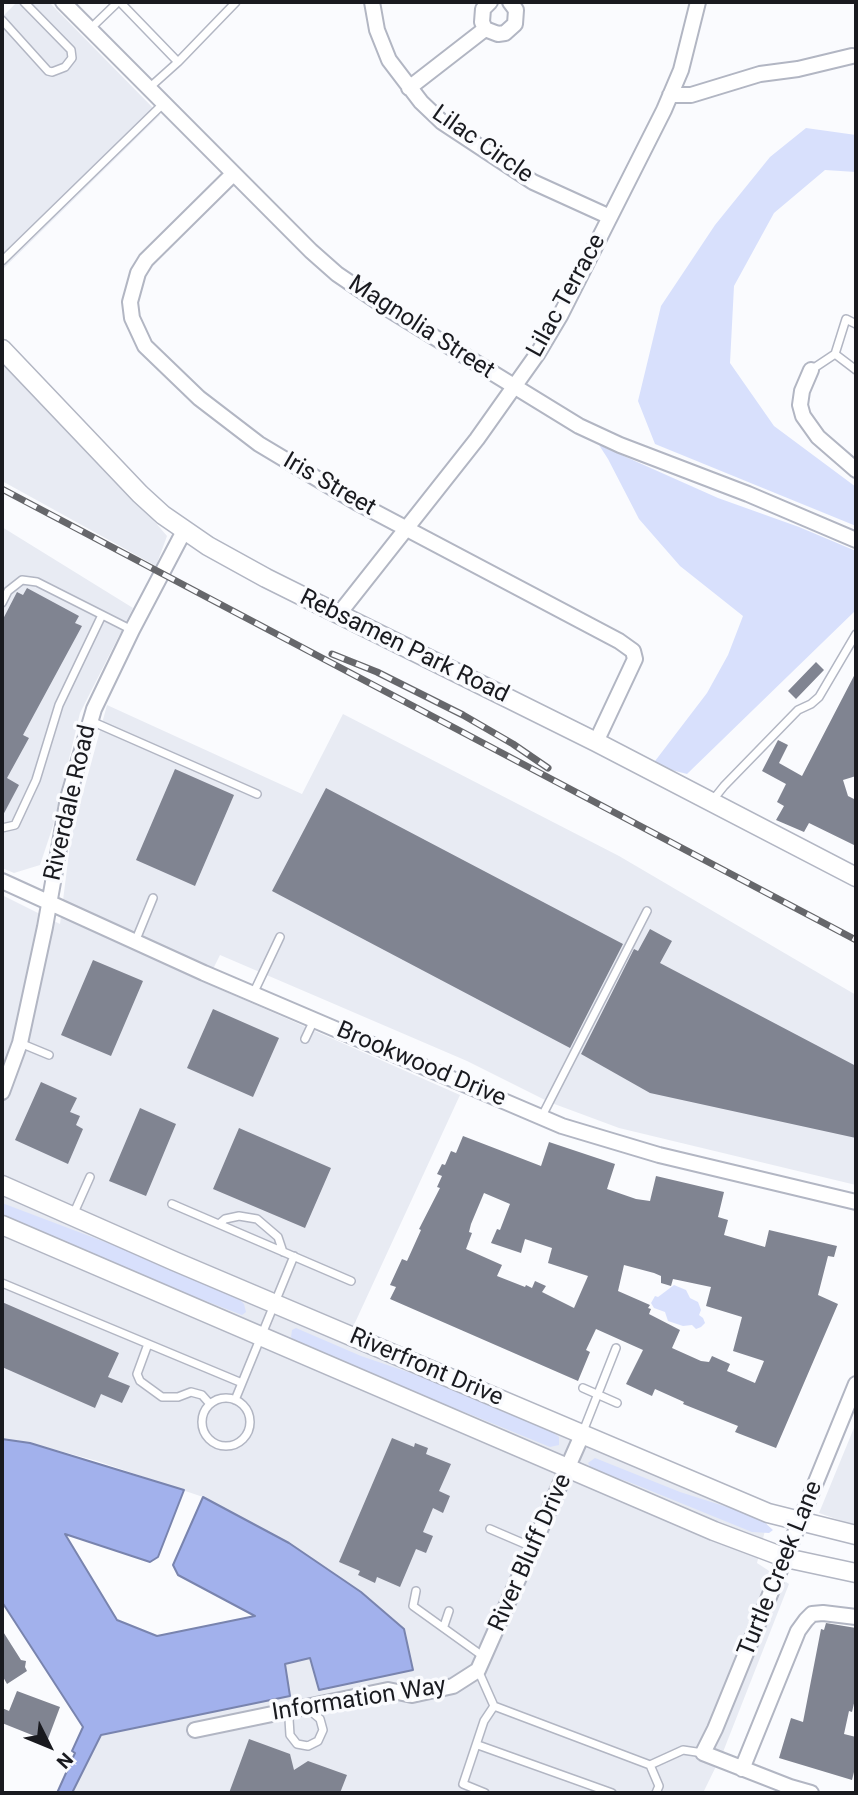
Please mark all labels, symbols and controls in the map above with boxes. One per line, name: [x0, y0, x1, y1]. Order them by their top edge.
street label: Lilac Circle: [426, 100, 538, 190]
street label: Lilac Terrace: [521, 229, 613, 363]
street label: Magnolia Street: [343, 270, 499, 386]
street label: Iris Street: [278, 447, 380, 523]
street label: Rebsamen Park Road: [295, 584, 513, 710]
street label: Riverdale Road: [39, 722, 103, 884]
street label: Brookwood Drive: [332, 1016, 510, 1114]
street label: Riverfront Drive: [345, 1323, 507, 1413]
street label: River Bluff Drive: [483, 1470, 579, 1636]
street label: Turtle Creek Lane: [733, 1477, 829, 1661]
street label: Information Way: [270, 1672, 448, 1728]
north arrow: [14, 1711, 84, 1781]
text: N: [52, 1748, 78, 1773]

